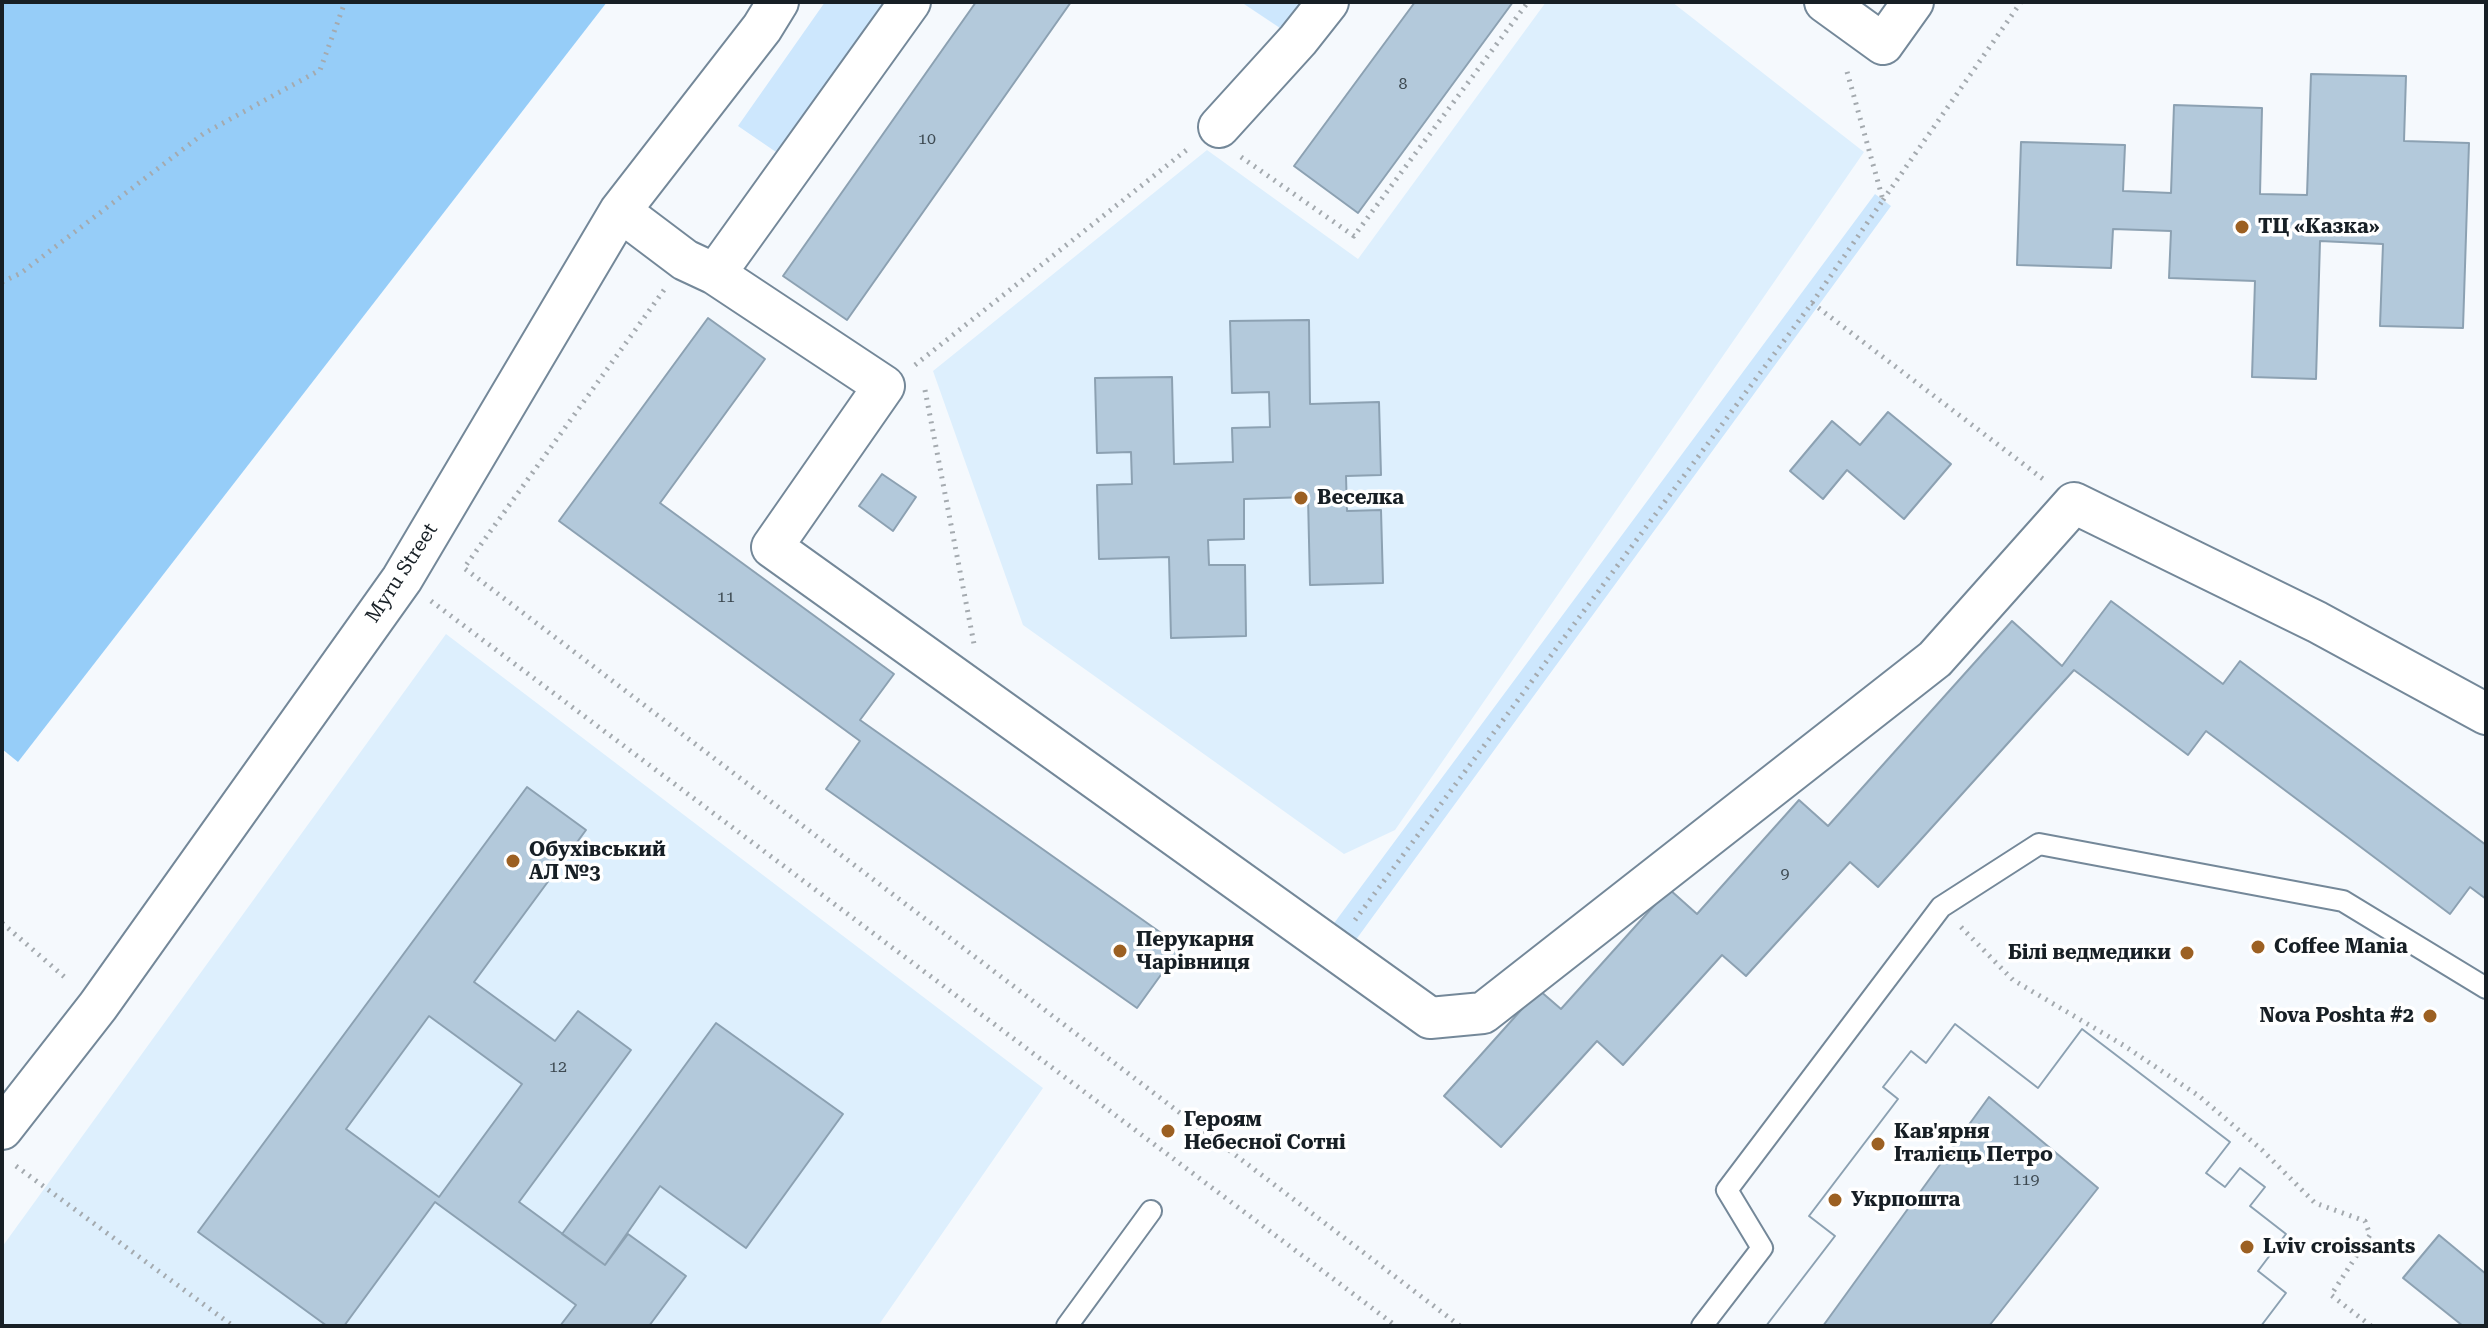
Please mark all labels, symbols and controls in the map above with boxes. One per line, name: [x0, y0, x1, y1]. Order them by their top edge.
house number: 8: [1399, 74, 1407, 94]
house number: 10: [918, 129, 936, 149]
place label: ТЦ «Казка»: [2258, 215, 2380, 239]
marker: ТЦ «Казка»: [2233, 218, 2251, 236]
place label: Веселка: [1317, 486, 1404, 510]
marker: Веселка: [1292, 489, 1310, 507]
street label: Myru Street: [361, 519, 443, 627]
house number: 11: [717, 587, 735, 607]
place label: Обухівський АЛ №3: [529, 838, 666, 885]
marker: Обухівський АЛ №3: [504, 852, 522, 870]
house number: 9: [1781, 864, 1789, 884]
place label: Перукарня Чарівниця: [1136, 928, 1254, 975]
place label: Coffee Mania: [2274, 935, 2408, 959]
marker: Coffee Mania: [2249, 938, 2267, 956]
place label: Білі ведмедики: [2008, 941, 2171, 965]
marker: Перукарня Чарівниця: [1111, 942, 1129, 960]
marker: Білі ведмедики: [2178, 944, 2196, 962]
place label: Nova Poshta #2: [2260, 1004, 2414, 1028]
marker: Nova Poshta #2: [2421, 1007, 2439, 1025]
house number: 12: [549, 1057, 567, 1077]
place label: Героям Небесної Сотні: [1184, 1108, 1346, 1155]
place label: Кав'ярня Італієць Петро: [1894, 1120, 2053, 1167]
marker: Героям Небесної Сотні: [1159, 1122, 1177, 1140]
marker: Кав'ярня Італієць Петро: [1869, 1135, 1887, 1153]
house number: 119: [2013, 1170, 2039, 1190]
place label: Укрпошта: [1851, 1188, 1960, 1212]
marker: Укрпошта: [1826, 1191, 1844, 1209]
place label: Lviv croissants: [2263, 1235, 2415, 1259]
marker: Lviv croissants: [2238, 1238, 2256, 1256]

